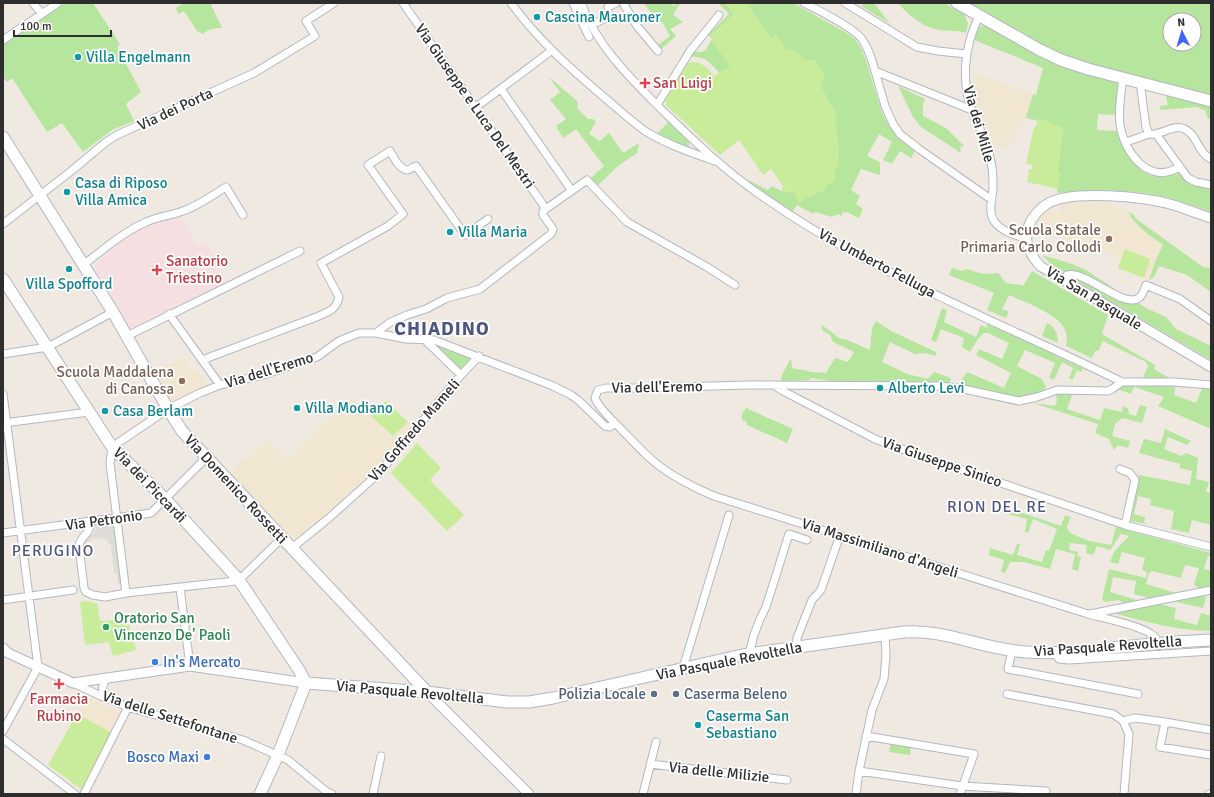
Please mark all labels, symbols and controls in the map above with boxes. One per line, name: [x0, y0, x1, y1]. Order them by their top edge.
place label: Cascina Mauroner: [545, 8, 661, 26]
scale bar: [14, 12, 111, 38]
marker: Cascina Mauroner: [532, 12, 542, 22]
north arrow: [1162, 12, 1202, 52]
text: N: [1177, 16, 1186, 29]
text: 100 m: [20, 19, 52, 34]
street label: Via Giuseppe e Luca Del Mestri: [411, 20, 539, 192]
place label: Villa Engelmann: [86, 48, 191, 66]
marker: Villa Engelmann: [73, 52, 83, 62]
place label: San Luigi: [653, 74, 712, 92]
marker: San Luigi: [640, 78, 650, 88]
street label: Via dei Porta: [134, 84, 216, 134]
street label: Via dei Mille: [960, 84, 998, 164]
place label: Casa di Riposo Villa Amica: [75, 174, 168, 209]
marker: Casa di Riposo Villa Amica: [62, 187, 72, 197]
place label: Scuola Statale Primaria Carlo Collodi: [960, 221, 1101, 256]
place label: Villa Maria: [458, 223, 527, 241]
street label: Via Umberto Felluga: [815, 225, 939, 301]
marker: Villa Maria: [445, 227, 455, 237]
marker: Scuola Statale Primaria Carlo Collodi: [1104, 234, 1114, 244]
place label: Sanatorio Triestino: [166, 252, 228, 287]
street label: Via San Pasquale: [1043, 262, 1145, 334]
marker: Villa Spofford: [64, 264, 74, 274]
marker: Sanatorio Triestino: [151, 264, 163, 276]
place label: Villa Spofford: [26, 275, 112, 293]
district label: CHIADINO: [394, 317, 490, 341]
street label: Via dell'Eremo: [223, 348, 315, 392]
place label: Scuola Maddalena di Canossa: [57, 363, 174, 398]
street label: Via Goffredo Mameli: [365, 375, 463, 485]
marker: Scuola Maddalena di Canossa: [177, 376, 187, 386]
street label: Via dell'Eremo: [611, 377, 703, 397]
place label: Alberto Levi: [888, 379, 964, 397]
marker: Alberto Levi: [875, 383, 885, 393]
place label: Villa Modiano: [305, 399, 393, 417]
place label: Casa Berlam: [113, 402, 193, 420]
marker: Villa Modiano: [292, 403, 302, 413]
marker: Casa Berlam: [100, 406, 110, 416]
street label: Via Domenico Rossetti: [181, 431, 291, 547]
street label: Via Giuseppe Sinico: [880, 433, 1005, 491]
street label: Via dei Piccardi: [109, 444, 191, 526]
district label: RION DEL RE: [947, 497, 1047, 517]
street label: Via Petronio: [64, 506, 144, 534]
street label: Via Massimiliano d'Angeli: [799, 514, 961, 582]
district label: PERUGINO: [12, 541, 94, 561]
place label: Oratorio San Vincenzo De' Paoli: [114, 609, 231, 644]
marker: Oratorio San Vincenzo De' Paoli: [101, 622, 111, 632]
street label: Via Pasquale Revoltella: [1033, 632, 1183, 660]
street label: Via Pasquale Revoltella: [654, 638, 804, 684]
place label: In's Mercato: [163, 653, 241, 671]
marker: In's Mercato: [150, 657, 160, 667]
street label: Via Pasquale Revoltella: [335, 677, 485, 707]
marker: Farmacia Rubino: [54, 679, 64, 689]
place label: Polizia Locale: [558, 685, 646, 703]
place label: Caserma Beleno: [684, 685, 788, 703]
street label: Via delle Settefontane: [100, 687, 240, 747]
marker: Polizia Locale: [649, 689, 659, 699]
marker: Caserma Beleno: [671, 689, 681, 699]
place label: Farmacia Rubino: [30, 690, 88, 725]
place label: Caserma San Sebastiano: [706, 707, 789, 742]
marker: Caserma San Sebastiano: [693, 720, 703, 730]
place label: Bosco Maxi: [127, 748, 199, 766]
marker: Bosco Maxi: [202, 752, 212, 762]
street label: Via delle Milizie: [668, 758, 770, 786]

